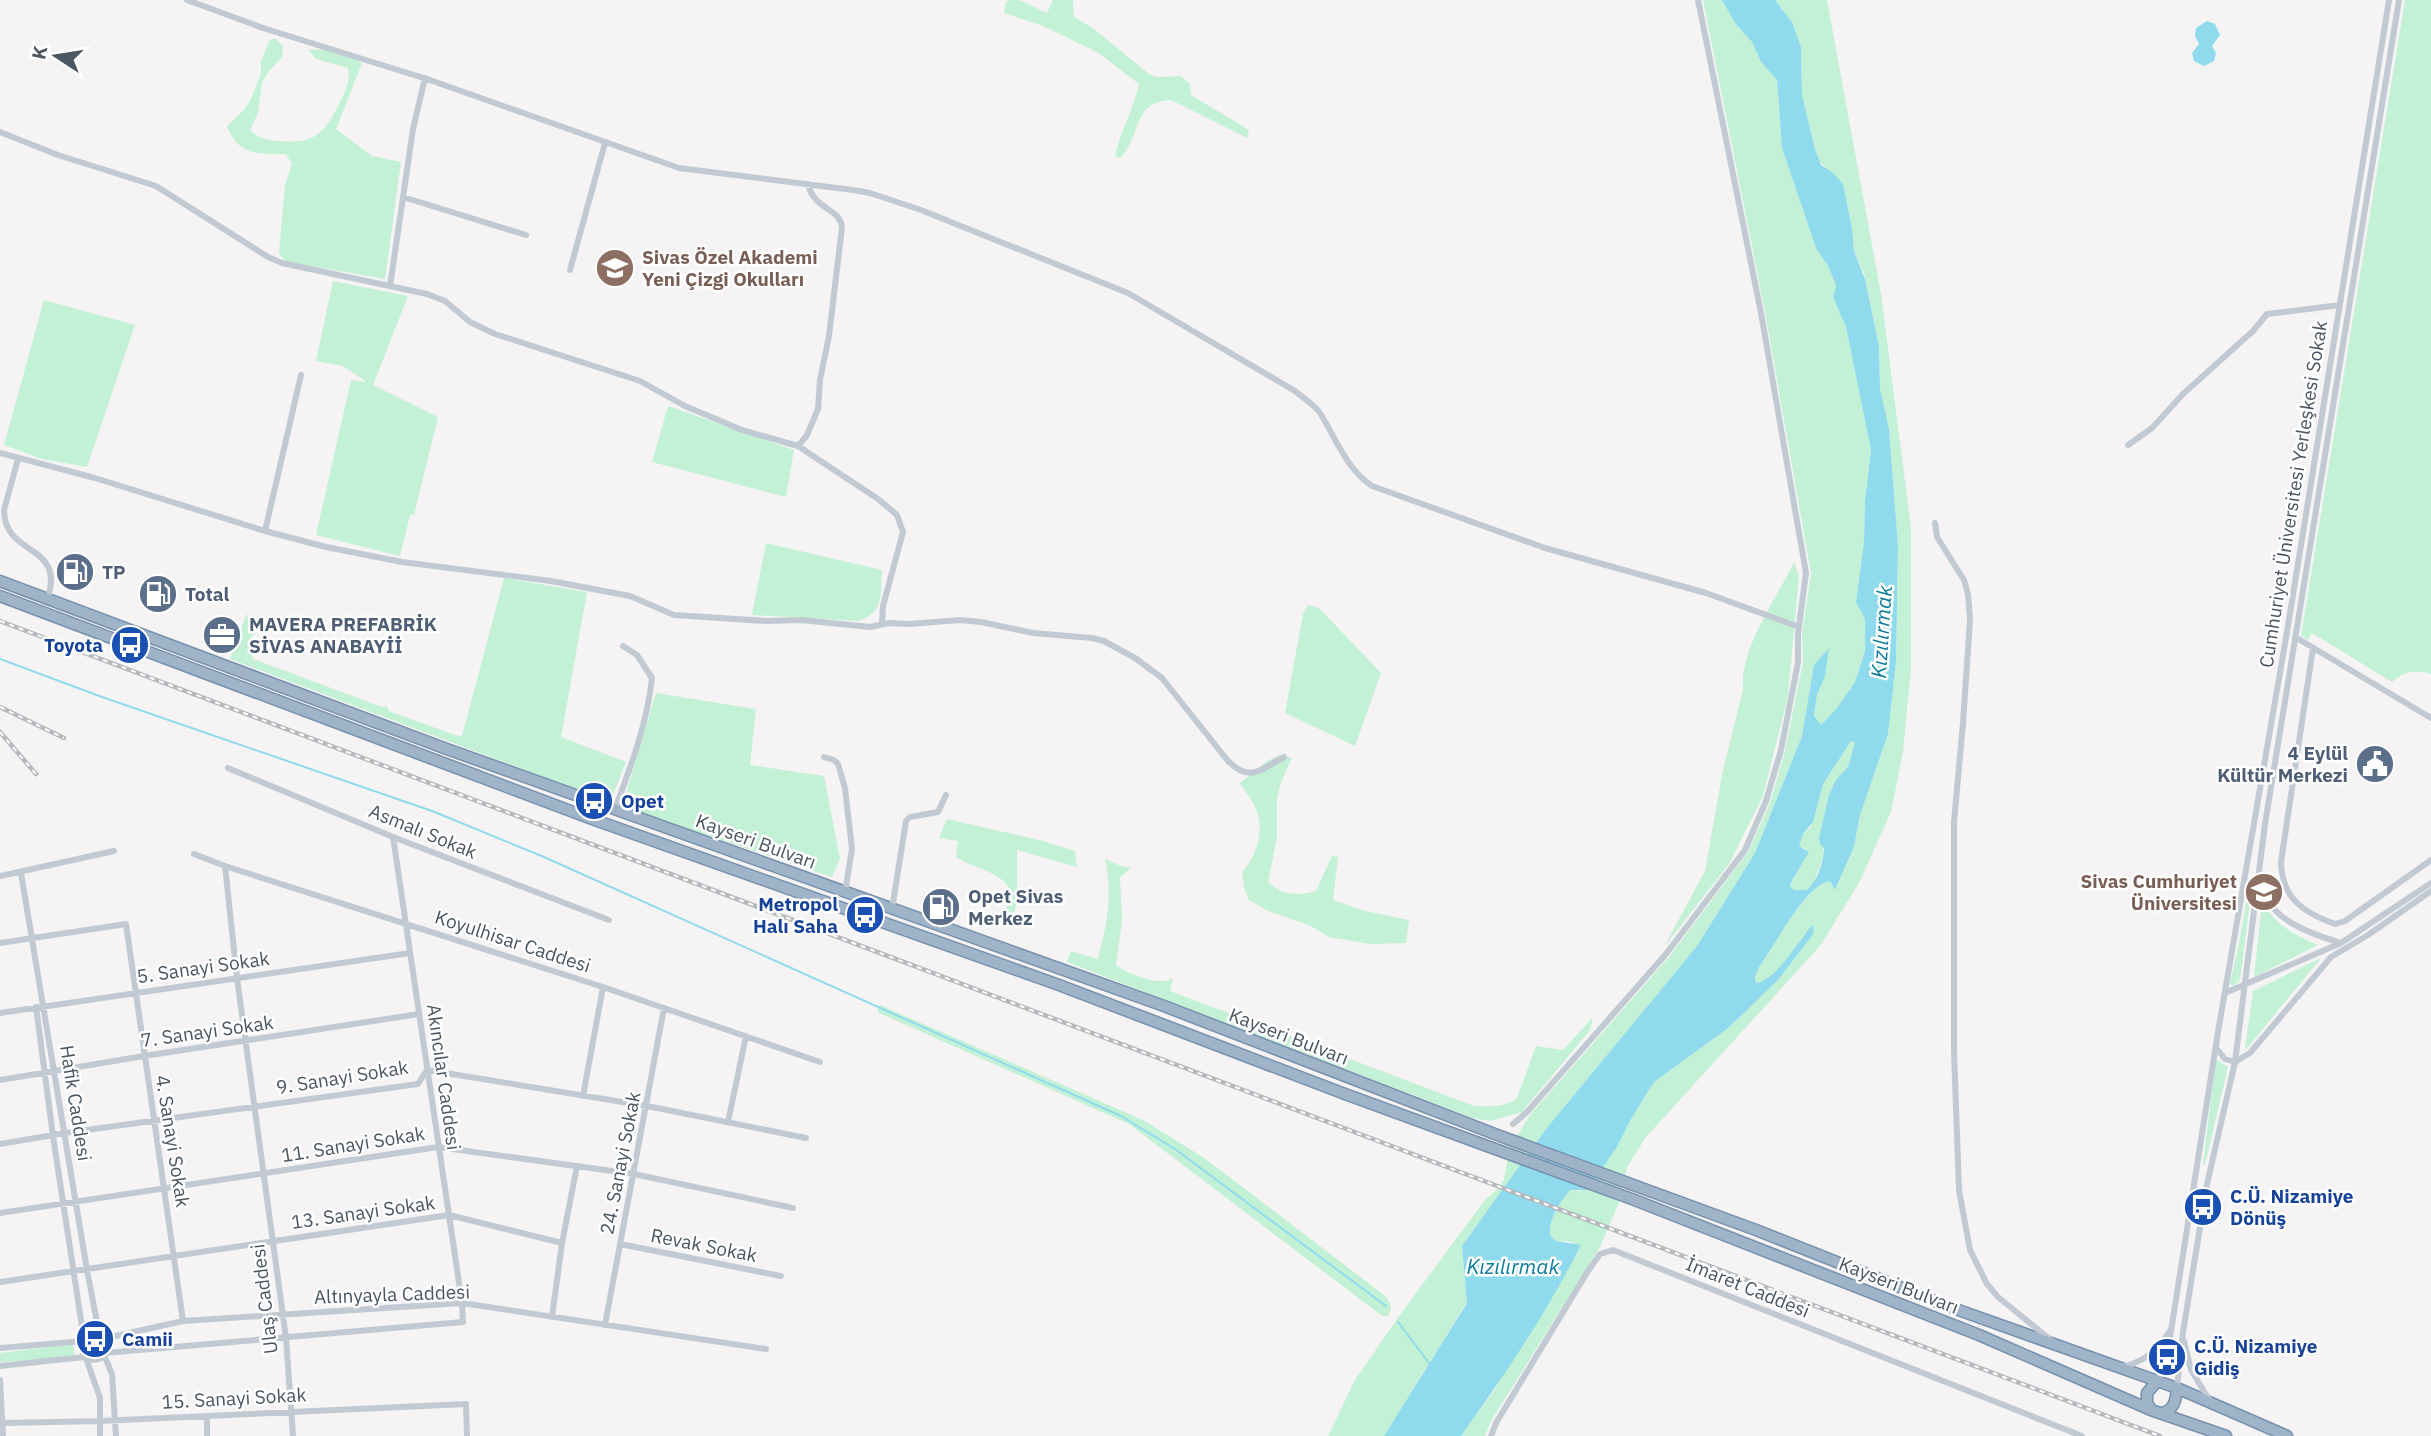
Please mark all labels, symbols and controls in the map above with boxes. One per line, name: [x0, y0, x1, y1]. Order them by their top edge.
north arrow: [21, 21, 91, 91]
text: K: [26, 43, 52, 61]
place label: Sivas Özel Akademi Yeni Çizgi Okulları: [642, 245, 818, 291]
school or university icon: Sivas Özel Akademi Yeni Çizgi Okulları: [594, 247, 636, 289]
street label: Cumhuriyet Üniversitesi Yerleşkesi Sokak: [2254, 319, 2332, 669]
fuel station icon: TP: [54, 551, 96, 593]
place label: TP: [102, 560, 126, 584]
fuel station icon: Total: [137, 573, 179, 615]
place label: Total: [185, 582, 230, 606]
water label: Kızılırmak: [1864, 583, 1898, 679]
place label: MAVERA PREFABRİK SİVAS ANABAYİİ: [249, 612, 437, 658]
office icon: MAVERA PREFABRİK SİVAS ANABAYİİ: [201, 614, 243, 656]
bus stop icon: Toyota: [109, 624, 151, 666]
place label: Toyota: [44, 633, 103, 657]
place label: 4 Eylül Kültür Merkezi: [2217, 741, 2348, 787]
public building icon: 4 Eylül Kültür Merkezi: [2354, 743, 2396, 785]
bus stop icon: Opet: [573, 780, 615, 822]
place label: Opet: [621, 789, 664, 813]
street label: Asmalı Sokak: [366, 798, 480, 864]
street label: Kayseri Bulvarı: [693, 808, 819, 874]
place label: Sivas Cumhuriyet Üniversitesi: [2080, 869, 2237, 915]
school or university icon: Sivas Cumhuriyet Üniversitesi: [2243, 871, 2285, 913]
place label: Opet Sivas Merkez: [968, 884, 1063, 930]
fuel station icon: Opet Sivas Merkez: [920, 886, 962, 928]
place label: Metropol Halı Saha: [753, 892, 838, 938]
bus stop icon: Metropol Halı Saha: [844, 894, 886, 936]
street label: Koyulhisar Caddesi: [432, 904, 594, 978]
street label: 5. Sanayi Sokak: [135, 946, 271, 988]
street label: Akıncılar Caddesi: [422, 1002, 466, 1152]
street label: Kayseri Bulvarı: [1226, 1002, 1352, 1070]
street label: 7. Sanayi Sokak: [139, 1010, 275, 1052]
street label: Hafik Caddesi: [55, 1043, 97, 1163]
street label: 9. Sanayi Sokak: [274, 1055, 410, 1099]
street label: 4. Sanayi Sokak: [151, 1073, 195, 1209]
street label: 24. Sanayi Sokak: [594, 1090, 646, 1236]
street label: 11. Sanayi Sokak: [280, 1121, 426, 1167]
place label: C.Ü. Nizamiye Dönüş: [2230, 1184, 2353, 1230]
bus stop icon: C.Ü. Nizamiye Dönüş: [2182, 1186, 2224, 1228]
street label: 13. Sanayi Sokak: [290, 1190, 436, 1234]
street label: Revak Sokak: [649, 1223, 759, 1267]
street label: Ulaş Caddesi: [245, 1243, 283, 1355]
street label: İmaret Caddesi: [1683, 1251, 1813, 1323]
street label: Kayseri Bulvarı: [1836, 1251, 1962, 1319]
water label: Kızılırmak: [1467, 1252, 1561, 1280]
street label: Altınyayla Caddesi: [313, 1279, 471, 1309]
bus stop icon: Camii: [74, 1318, 116, 1360]
place label: Camii: [122, 1327, 173, 1351]
place label: C.Ü. Nizamiye Gidiş: [2194, 1334, 2317, 1380]
bus stop icon: C.Ü. Nizamiye Gidiş: [2146, 1336, 2188, 1378]
street label: 15. Sanayi Sokak: [161, 1382, 307, 1414]

